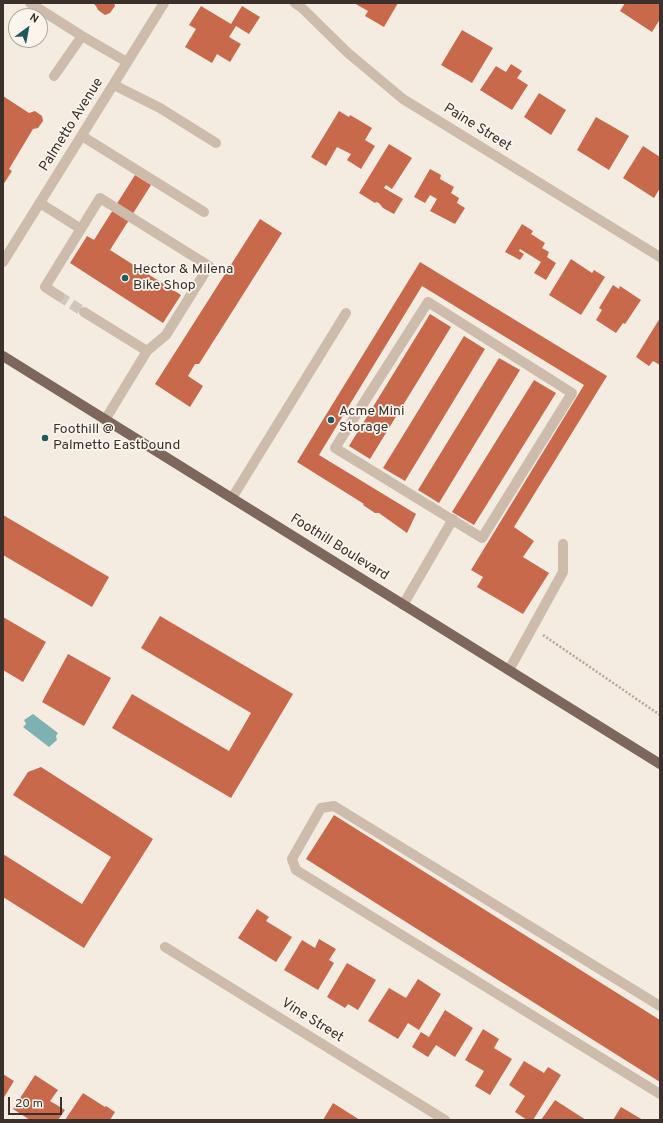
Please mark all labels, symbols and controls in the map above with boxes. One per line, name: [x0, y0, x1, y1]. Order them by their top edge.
north arrow: [8, 8, 48, 48]
text: N: [27, 11, 41, 27]
street label: Palmetto Avenue: [36, 75, 108, 175]
street label: Paine Street: [440, 100, 514, 156]
place label: Hector & Milena Bike Shop: [133, 262, 233, 294]
marker: Hector & Milena Bike Shop: [120, 273, 130, 283]
place label: Acme Mini Storage: [339, 404, 405, 436]
marker: Acme Mini Storage: [326, 415, 336, 425]
place label: Foothill @ Palmetto Eastbound: [53, 422, 180, 454]
marker: Foothill @ Palmetto Eastbound: [40, 433, 50, 443]
street label: Foothill Boulevard: [287, 511, 391, 585]
street label: Vine Street: [278, 995, 346, 1047]
scale bar: [10, 1089, 64, 1115]
text: 20 m: [15, 1096, 43, 1112]

